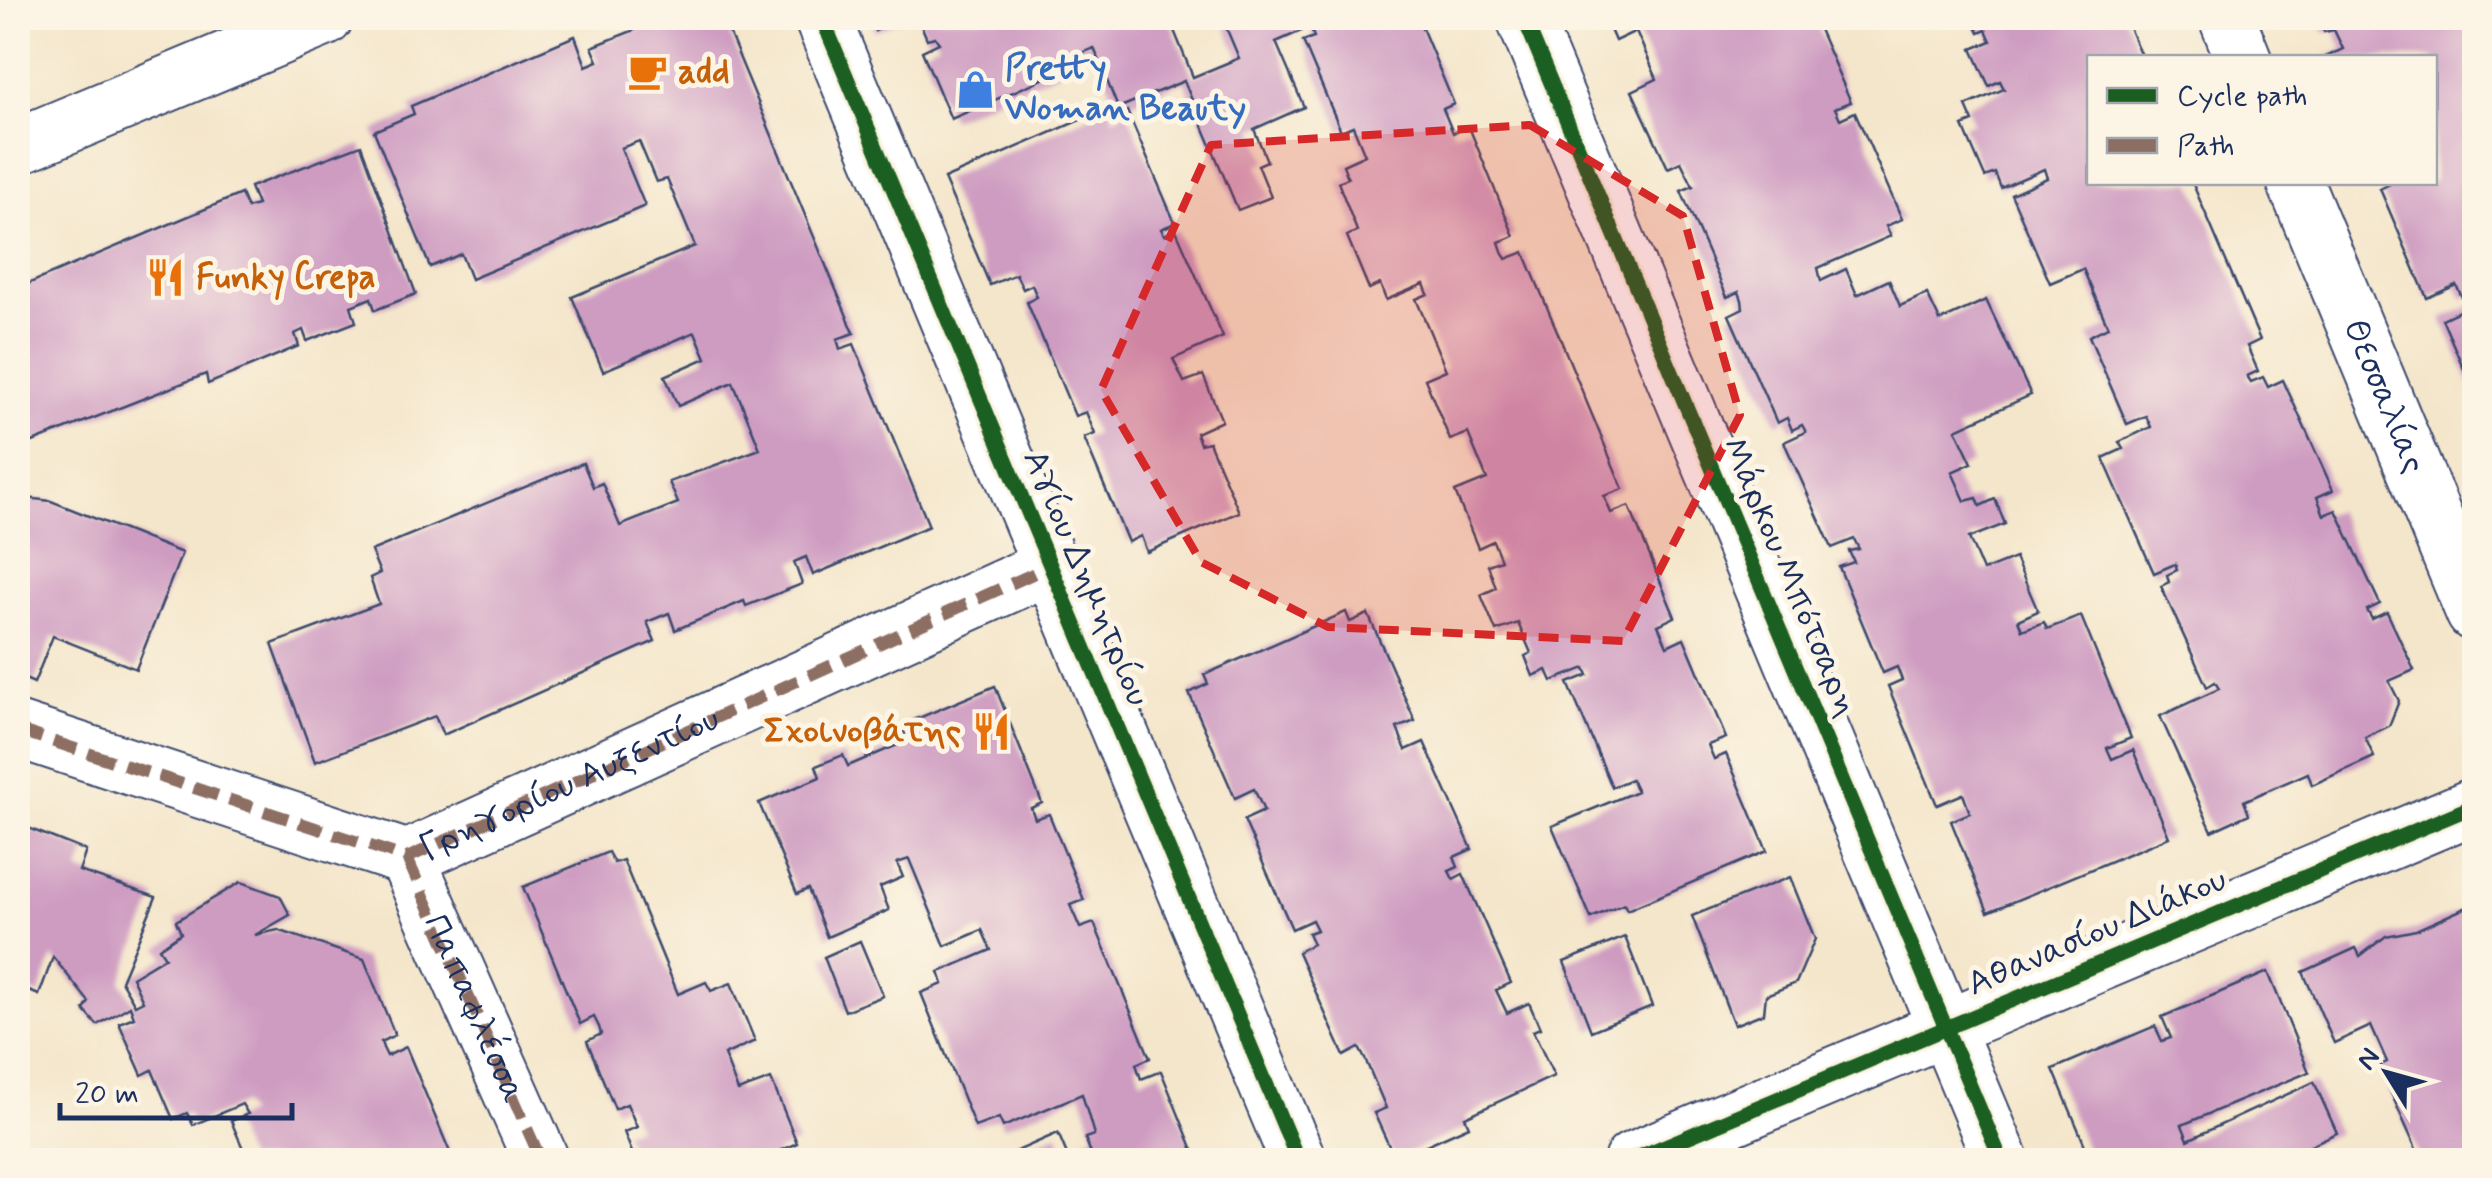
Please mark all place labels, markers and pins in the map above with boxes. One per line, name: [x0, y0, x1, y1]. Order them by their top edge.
place label: Pretty Woman Beauty: [1005, 46, 1246, 132]
place label: add: [678, 49, 730, 95]
cafe icon: add: [627, 51, 669, 93]
shop icon: Pretty Woman Beauty: [954, 68, 996, 110]
place label: Funky Crepa: [196, 255, 376, 301]
restaurant icon: Funky Crepa: [145, 257, 187, 299]
place label: Σχοινοβάτης: [764, 709, 961, 755]
restaurant icon: Σχοινοβάτης: [970, 711, 1012, 753]

